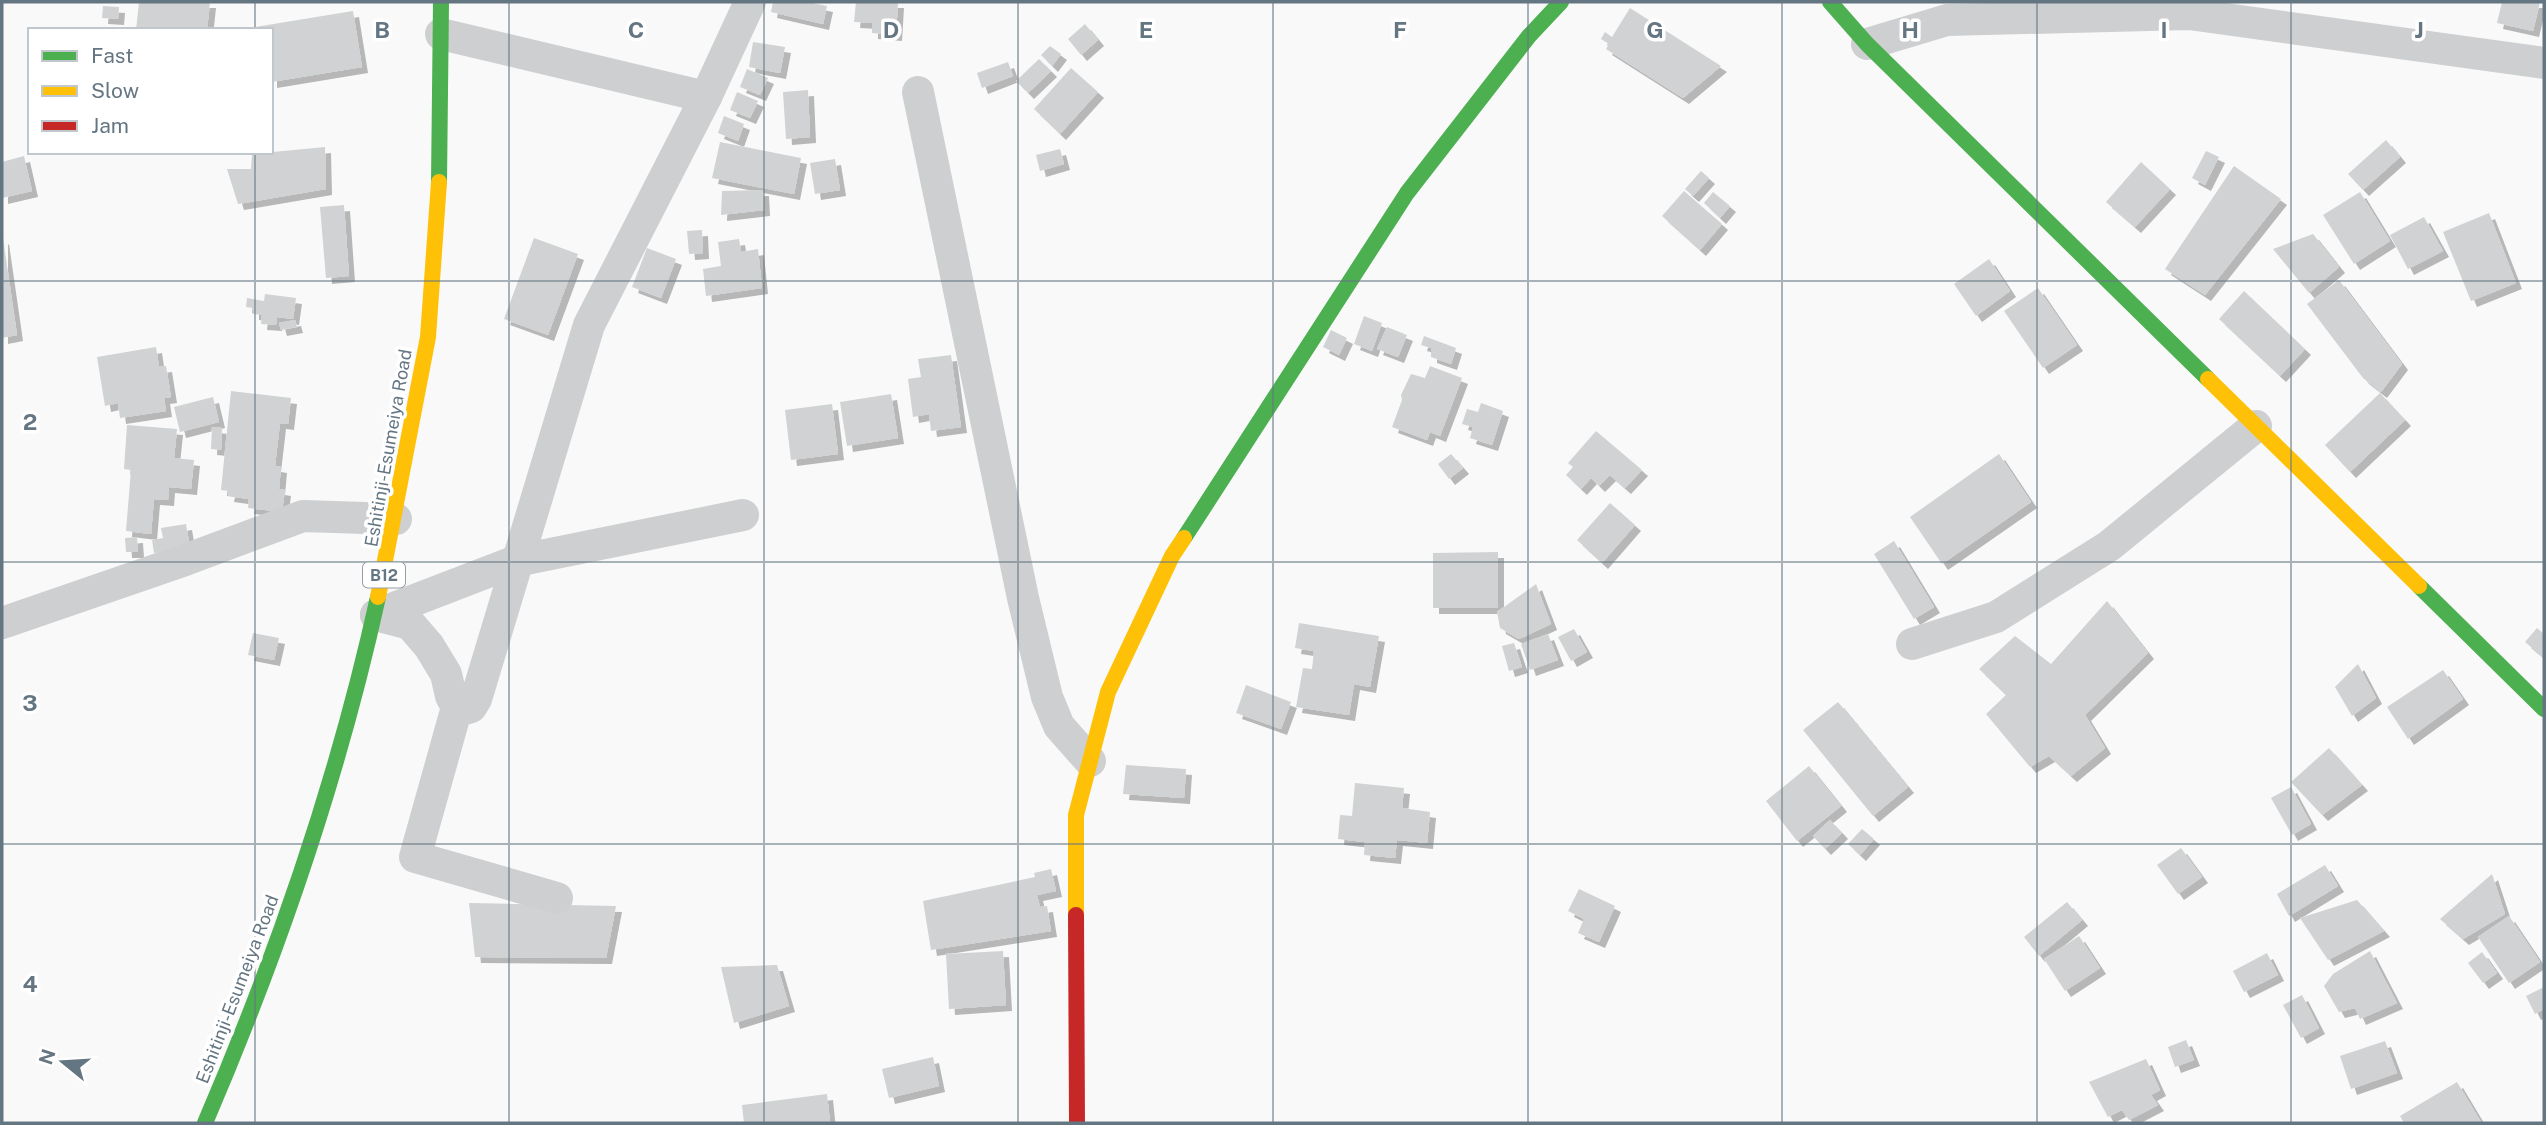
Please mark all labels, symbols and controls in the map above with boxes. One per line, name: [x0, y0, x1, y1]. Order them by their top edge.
text: B: [374, 16, 390, 43]
text: C: [628, 16, 644, 43]
text: D: [883, 16, 899, 43]
text: E: [1139, 16, 1153, 43]
text: F: [1393, 16, 1407, 43]
text: G: [1646, 16, 1664, 43]
text: H: [1901, 16, 1919, 43]
text: I: [2160, 16, 2168, 43]
text: J: [2414, 16, 2424, 43]
legend: [28, 28, 273, 154]
text: Fast: [91, 43, 133, 68]
text: Slow: [91, 78, 139, 103]
text: Jam: [91, 113, 129, 138]
street label: Eshitinji-Esumeiya Road: [360, 348, 416, 548]
text: 2: [23, 408, 37, 435]
road number: B12: [363, 562, 405, 588]
text: 3: [22, 689, 38, 716]
street label: Eshitinji-Esumeiya Road: [191, 892, 283, 1086]
text: 4: [22, 970, 38, 997]
north arrow: [28, 1027, 98, 1097]
text: N: [34, 1046, 60, 1067]

